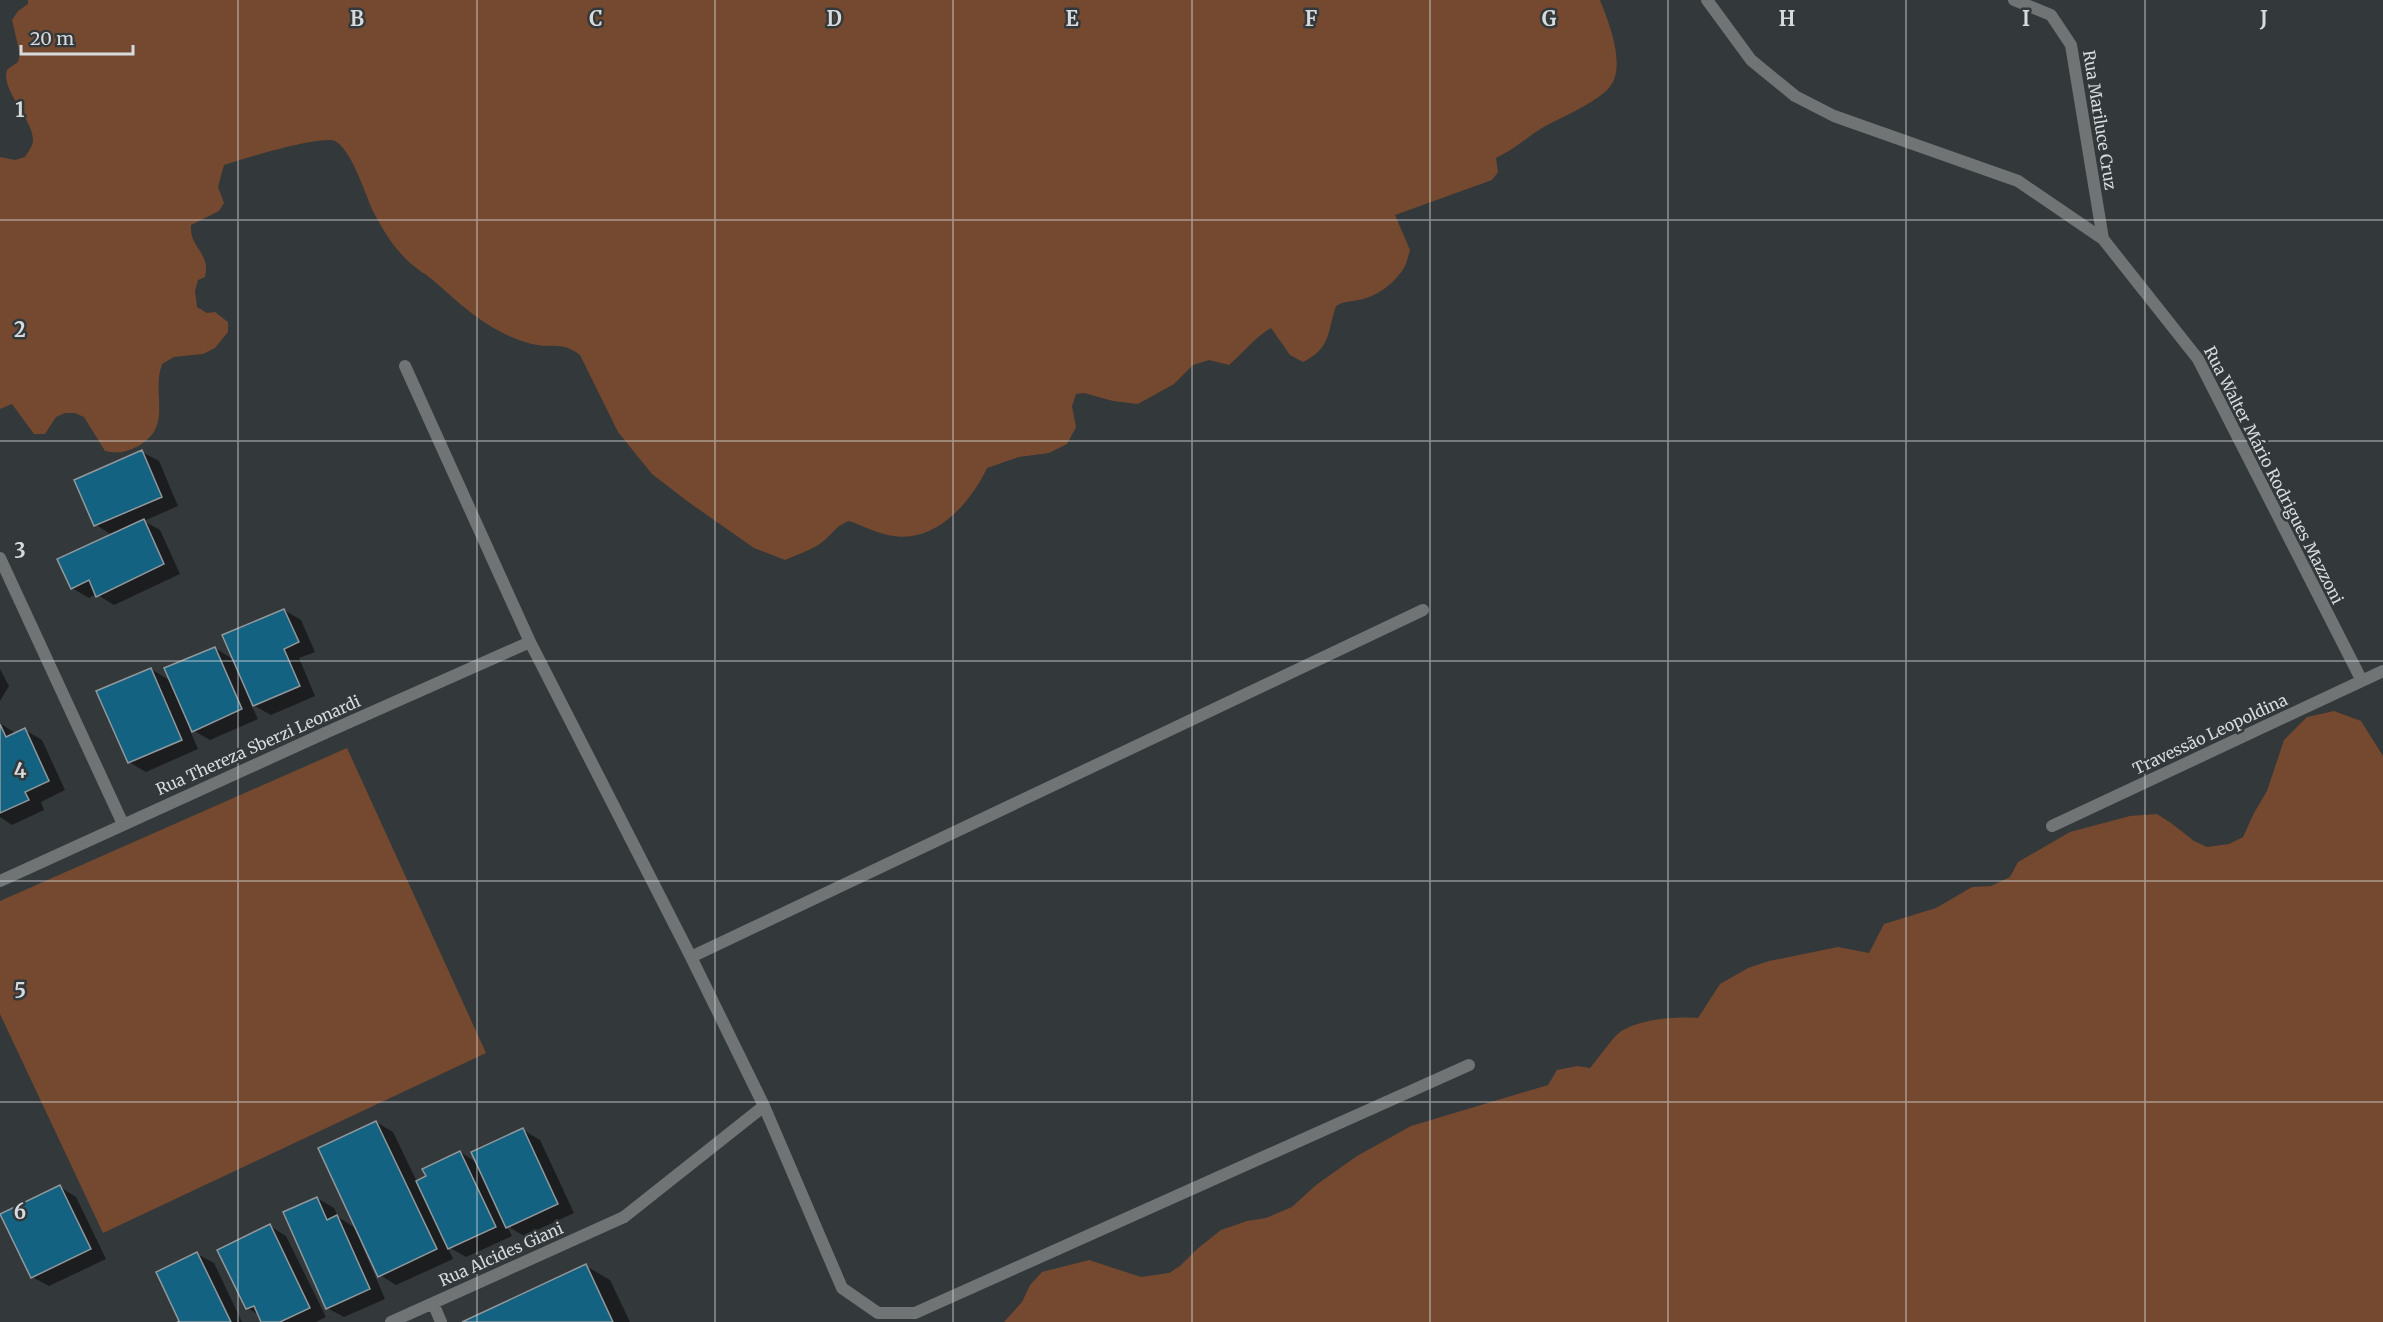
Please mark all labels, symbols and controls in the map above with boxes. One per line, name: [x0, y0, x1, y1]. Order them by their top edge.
text: B: [350, 6, 364, 31]
text: C: [589, 6, 603, 31]
text: D: [826, 6, 842, 31]
text: E: [1065, 6, 1079, 31]
text: F: [1305, 6, 1318, 31]
text: G: [1542, 6, 1557, 31]
text: H: [1779, 6, 1795, 31]
text: I: [2022, 6, 2030, 31]
text: J: [2259, 6, 2268, 31]
scale bar: [21, 18, 134, 56]
text: 20 m: [30, 27, 74, 50]
street label: Rua Mariluce Cruz: [2079, 49, 2121, 192]
text: 1: [15, 97, 25, 122]
text: 2: [14, 317, 26, 342]
street label: Rua Walter Mário Rodrigues Mazzoni: [2200, 343, 2348, 607]
text: 3: [14, 538, 26, 563]
street label: Travessão Leopoldina: [2130, 689, 2291, 779]
street label: Rua Thereza Sberzi Leonardi: [153, 691, 363, 799]
text: 4: [14, 758, 27, 783]
text: 5: [14, 978, 26, 1003]
text: 6: [14, 1199, 26, 1224]
street label: Rua Alcides Giani: [436, 1218, 566, 1290]

